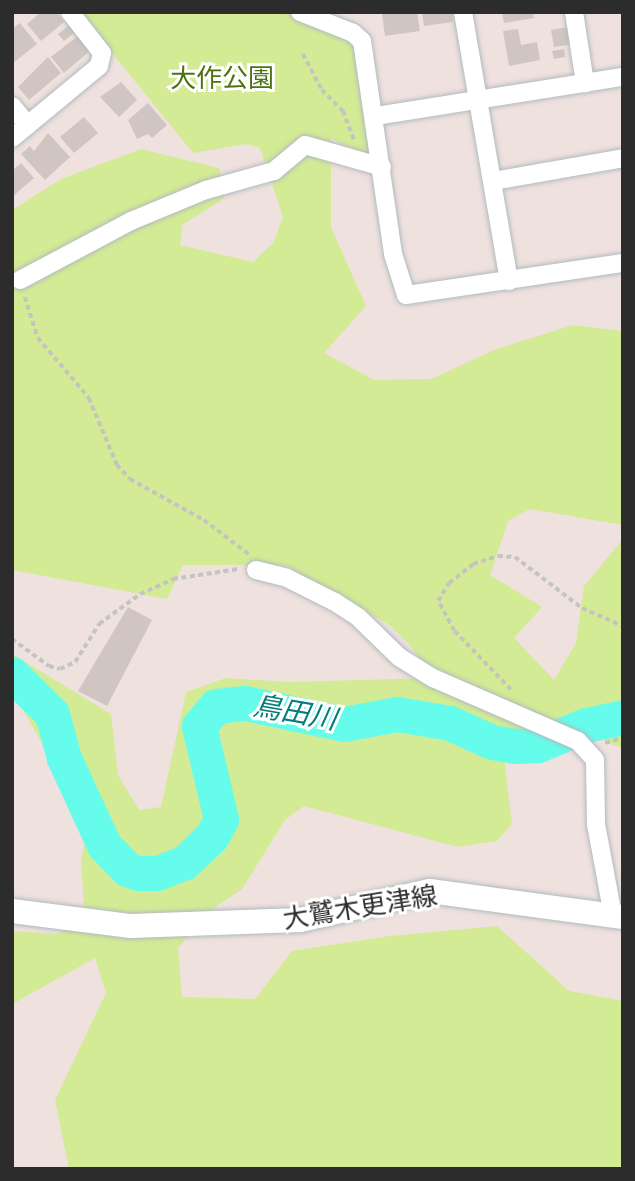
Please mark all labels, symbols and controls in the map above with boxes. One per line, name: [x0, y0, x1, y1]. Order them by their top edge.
park label: 大作公園: [170, 63, 274, 95]
water label: 鳥田川: [251, 689, 339, 737]
street label: 大鷲木更津線: [281, 880, 439, 936]

